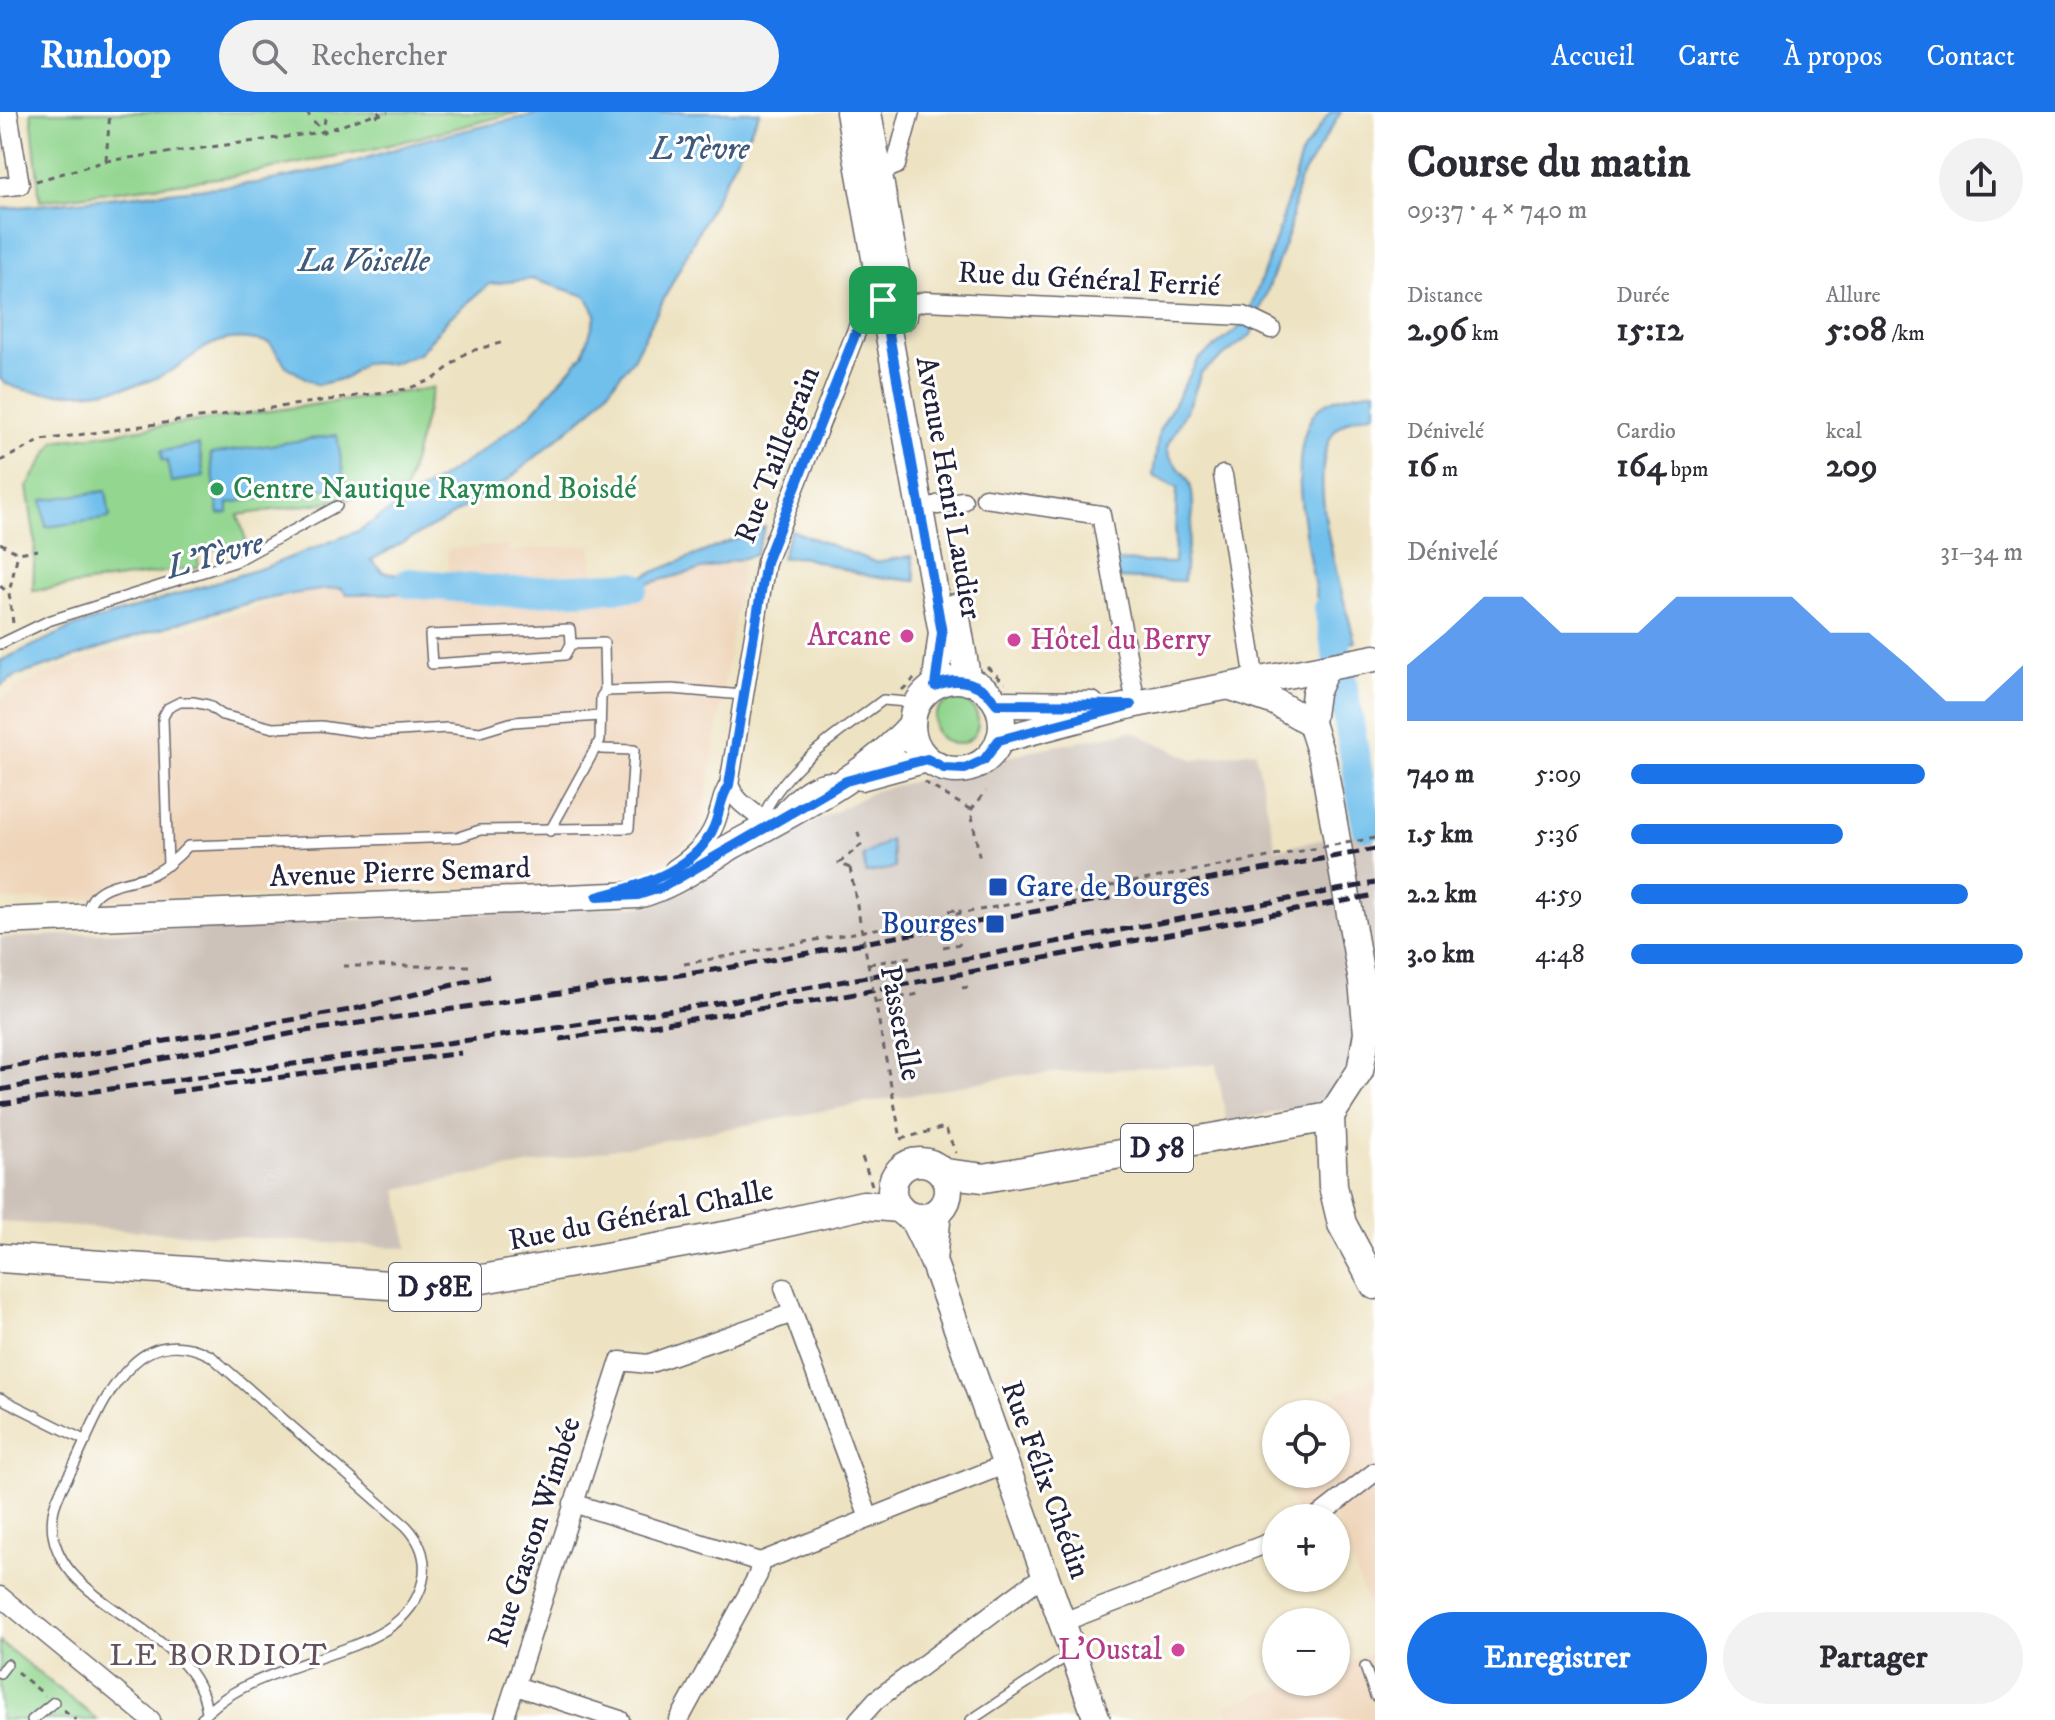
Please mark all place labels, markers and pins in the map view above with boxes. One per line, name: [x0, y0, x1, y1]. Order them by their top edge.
pin: [849, 266, 917, 334]
place label: Centre Nautique Raymond Boisdé: [233, 471, 637, 508]
marker: Centre Nautique Raymond Boisdé: [208, 480, 226, 498]
place label: Arcane: [807, 618, 891, 655]
place label: Hôtel du Berry: [1030, 622, 1211, 659]
marker: Arcane: [898, 627, 916, 645]
marker: Hôtel du Berry: [1005, 631, 1023, 649]
place label: Gare de Bourges: [1016, 869, 1210, 906]
marker: Gare de Bourges: [987, 876, 1009, 898]
place label: Bourges: [881, 906, 977, 943]
marker: Bourges: [984, 913, 1006, 935]
place label: L'Oustal: [1058, 1632, 1162, 1669]
marker: L'Oustal: [1169, 1641, 1187, 1659]

